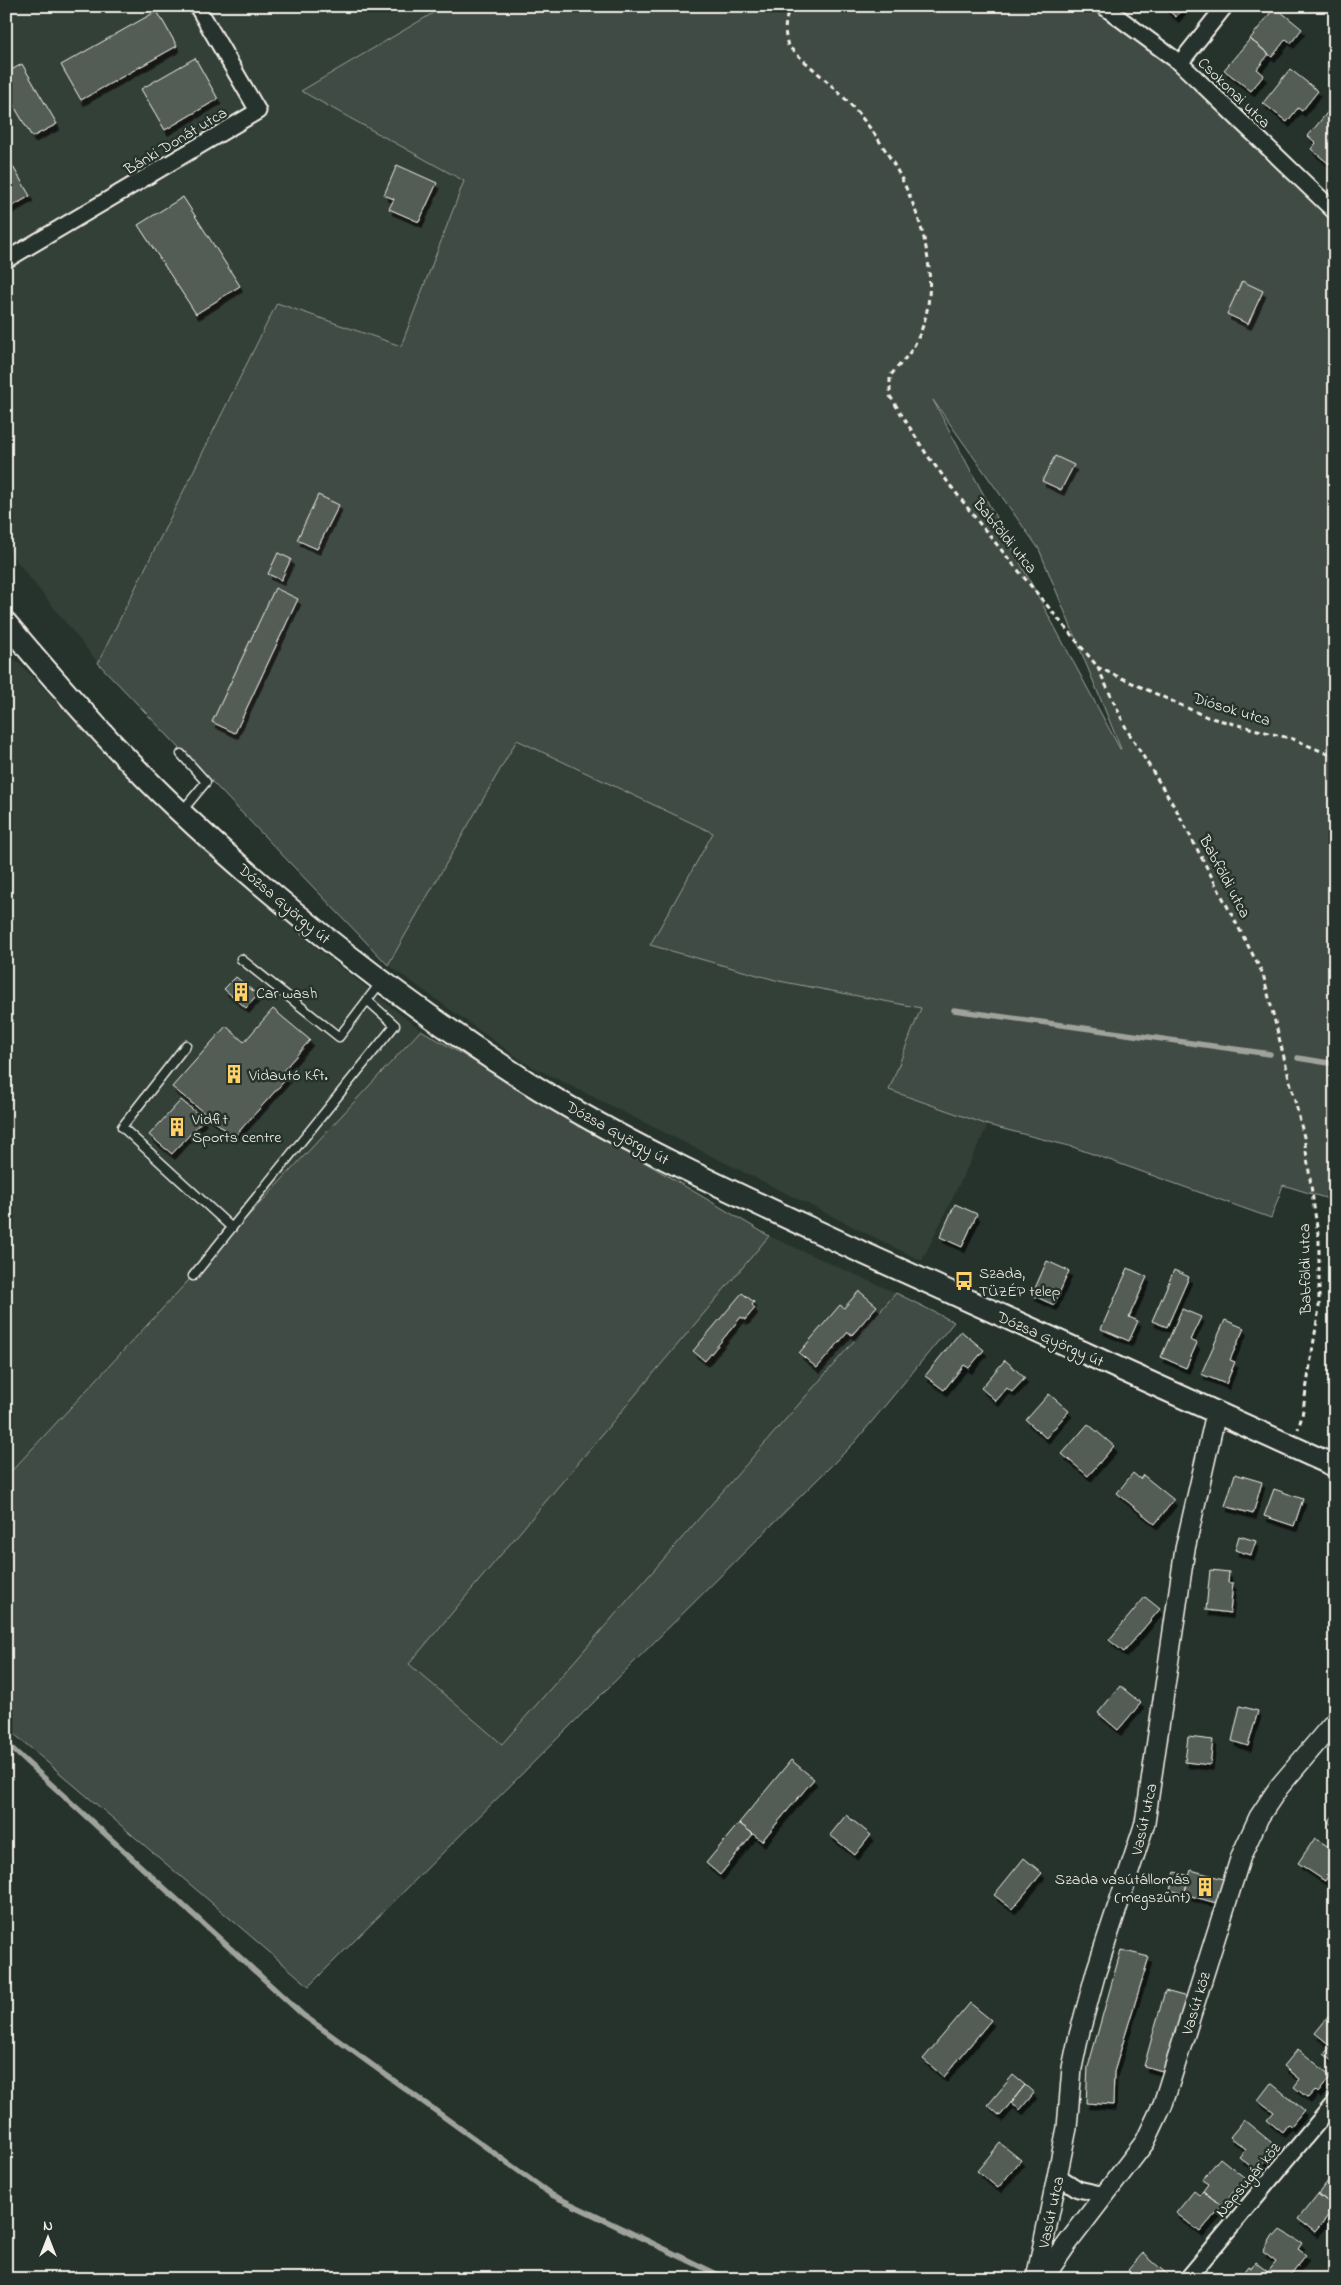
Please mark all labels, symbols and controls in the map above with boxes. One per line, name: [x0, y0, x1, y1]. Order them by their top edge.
street label: Csokonai utca: [1192, 52, 1276, 135]
street label: Bánki Donát utca: [119, 101, 232, 182]
street label: Babföldi utca: [966, 493, 1042, 579]
street label: Diósok utca: [1189, 686, 1273, 733]
street label: Babföldi utca: [1192, 830, 1256, 923]
street label: Dózsa György út: [231, 858, 336, 951]
building icon: Car wash: [230, 981, 252, 1003]
place label: Car wash: [256, 982, 317, 1006]
building icon: Vidautó Kft.: [223, 1063, 245, 1085]
place label: Vidautó Kft.: [248, 1064, 328, 1088]
street label: Dózsa György út: [560, 1095, 674, 1172]
place label: Vidfit Sports centre: [191, 1108, 282, 1150]
building icon: Vidfit Sports centre: [166, 1116, 188, 1138]
street label: Babföldi utca: [1293, 1223, 1319, 1316]
place label: Szada, TÜZÉP telep: [979, 1262, 1061, 1304]
bus stop icon: Szada, TÜZÉP telep: [953, 1270, 975, 1292]
street label: Dózsa György út: [992, 1305, 1108, 1374]
street label: Vasút utca: [1125, 1781, 1164, 1859]
place label: Szada vasútállomás (megszűnt): [1055, 1868, 1190, 1910]
building icon: Szada vasútállomás (megszűnt): [1194, 1876, 1216, 1898]
street label: Vasút köz: [1176, 1969, 1218, 2039]
street label: Napsugár köz: [1210, 2137, 1287, 2223]
street label: Vasút utca: [1032, 2174, 1071, 2252]
north arrow: [22, 2212, 72, 2262]
text: N: [43, 2216, 53, 2237]

